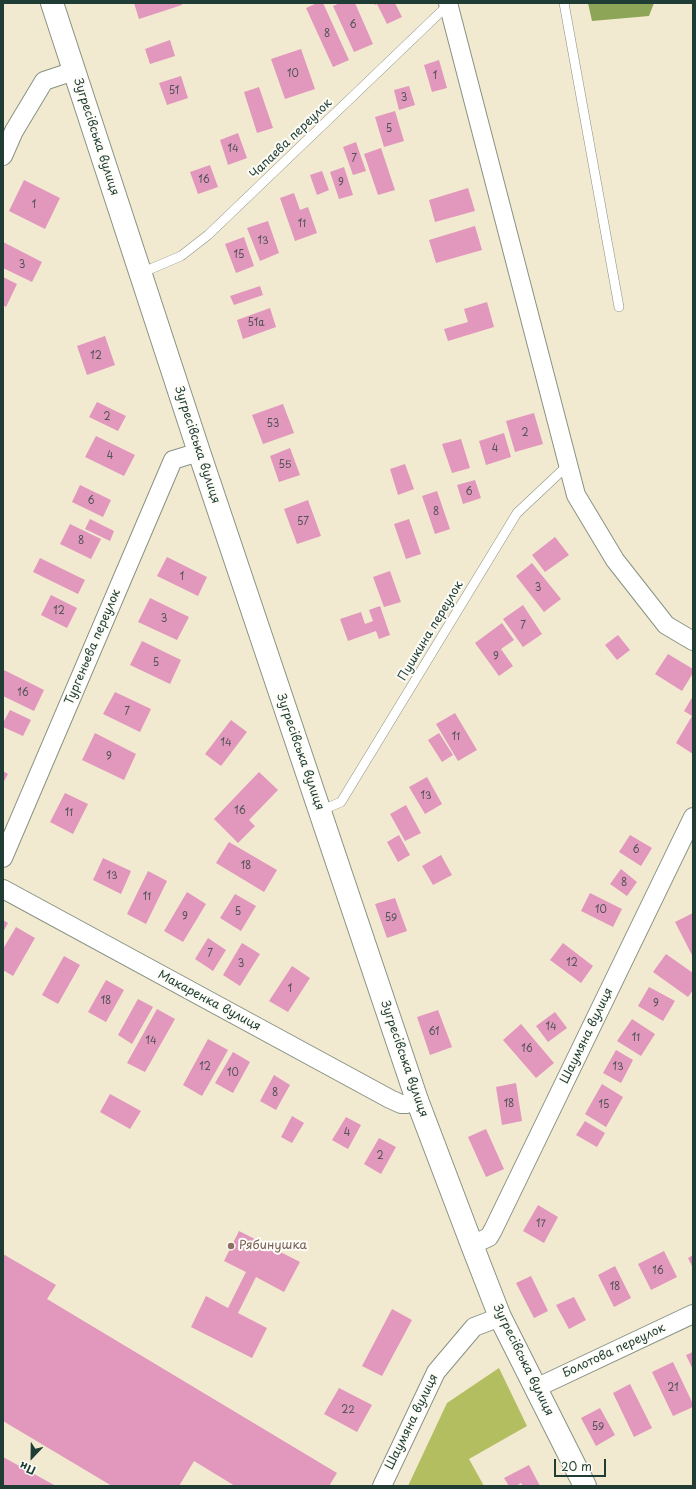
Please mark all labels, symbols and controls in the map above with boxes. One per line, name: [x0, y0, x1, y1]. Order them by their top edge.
house number: 6: [349, 19, 357, 31]
house number: 8: [324, 28, 330, 40]
house number: 10: [287, 68, 299, 80]
house number: 1: [433, 70, 437, 82]
street label: Зугресівська вулиця: [70, 77, 122, 197]
house number: 51: [169, 85, 179, 97]
house number: 3: [401, 92, 407, 104]
street label: Чапаева переулок: [247, 96, 335, 182]
house number: 5: [386, 123, 392, 135]
house number: 14: [227, 143, 239, 155]
house number: 7: [351, 153, 357, 165]
house number: 16: [198, 174, 210, 186]
house number: 9: [338, 177, 344, 189]
house number: 1: [32, 199, 36, 211]
house number: 11: [298, 218, 306, 230]
house number: 13: [257, 235, 269, 247]
house number: 15: [234, 249, 244, 261]
house number: 3: [19, 259, 25, 271]
house number: 51а: [248, 317, 264, 329]
house number: 12: [90, 350, 102, 362]
street label: Зугресівська вулиця: [171, 385, 223, 505]
house number: 2: [103, 411, 111, 423]
house number: 53: [267, 418, 279, 430]
house number: 2: [521, 427, 529, 439]
house number: 4: [492, 443, 498, 455]
house number: 4: [107, 450, 113, 462]
house number: 55: [279, 459, 291, 471]
house number: 6: [465, 486, 473, 498]
house number: 6: [87, 495, 95, 507]
house number: 8: [433, 506, 439, 518]
house number: 57: [297, 516, 309, 528]
house number: 8: [78, 535, 84, 547]
house number: 1: [180, 571, 184, 583]
street label: Пушкина переулок: [396, 579, 466, 683]
house number: 3: [535, 582, 541, 594]
street label: Тургеньева переулок: [62, 587, 124, 707]
house number: 12: [53, 605, 65, 617]
house number: 3: [161, 613, 167, 625]
house number: 7: [520, 620, 526, 632]
house number: 9: [493, 651, 499, 663]
house number: 5: [153, 657, 159, 669]
house number: 16: [17, 687, 29, 699]
street label: Зугресівська вулиця: [273, 692, 327, 812]
house number: 7: [124, 706, 130, 718]
house number: 11: [452, 731, 460, 743]
house number: 14: [220, 737, 232, 749]
house number: 9: [106, 751, 112, 763]
house number: 13: [420, 790, 432, 802]
house number: 16: [234, 805, 246, 817]
house number: 11: [65, 807, 73, 819]
house number: 6: [632, 844, 640, 856]
house number: 18: [241, 860, 251, 872]
house number: 13: [106, 870, 118, 882]
house number: 8: [621, 877, 627, 889]
house number: 11: [143, 891, 151, 903]
house number: 10: [595, 904, 607, 916]
house number: 5: [235, 906, 241, 918]
house number: 9: [182, 911, 188, 923]
house number: 59: [385, 912, 397, 924]
house number: 7: [207, 948, 213, 960]
house number: 12: [566, 957, 578, 969]
house number: 3: [238, 958, 244, 970]
street label: Макаренка вулиця: [155, 968, 263, 1034]
house number: 1: [288, 983, 292, 995]
street label: Шаумяна вулиця: [558, 986, 616, 1086]
house number: 18: [101, 995, 111, 1007]
house number: 9: [653, 998, 659, 1010]
street label: Зугресівська вулиця: [377, 999, 431, 1119]
house number: 14: [545, 1021, 557, 1033]
house number: 61: [428, 1026, 440, 1038]
house number: 11: [632, 1032, 640, 1044]
house number: 14: [145, 1035, 157, 1047]
house number: 16: [521, 1043, 533, 1055]
house number: 12: [199, 1061, 211, 1073]
house number: 13: [612, 1061, 624, 1073]
house number: 10: [227, 1067, 239, 1079]
house number: 8: [272, 1087, 278, 1099]
house number: 18: [504, 1098, 514, 1110]
house number: 15: [599, 1099, 609, 1111]
house number: 4: [344, 1127, 350, 1139]
house number: 2: [376, 1150, 384, 1162]
house number: 17: [536, 1218, 546, 1230]
place label: Рябинушка: [239, 1239, 307, 1253]
marker: Рябинушка: [226, 1241, 236, 1251]
house number: 16: [652, 1265, 664, 1277]
house number: 18: [610, 1281, 620, 1293]
street label: Зугресівська вулиця: [490, 1302, 556, 1418]
street label: Болотова переулок: [560, 1321, 668, 1381]
street label: Шаумяна вулиця: [383, 1372, 441, 1472]
house number: 21: [667, 1382, 679, 1394]
house number: 22: [341, 1404, 355, 1416]
house number: 59: [592, 1421, 604, 1433]
north arrow: [12, 1437, 52, 1477]
scale bar: [556, 1451, 608, 1477]
text: 20 m: [561, 1457, 592, 1475]
text: Пн: [17, 1458, 38, 1479]

